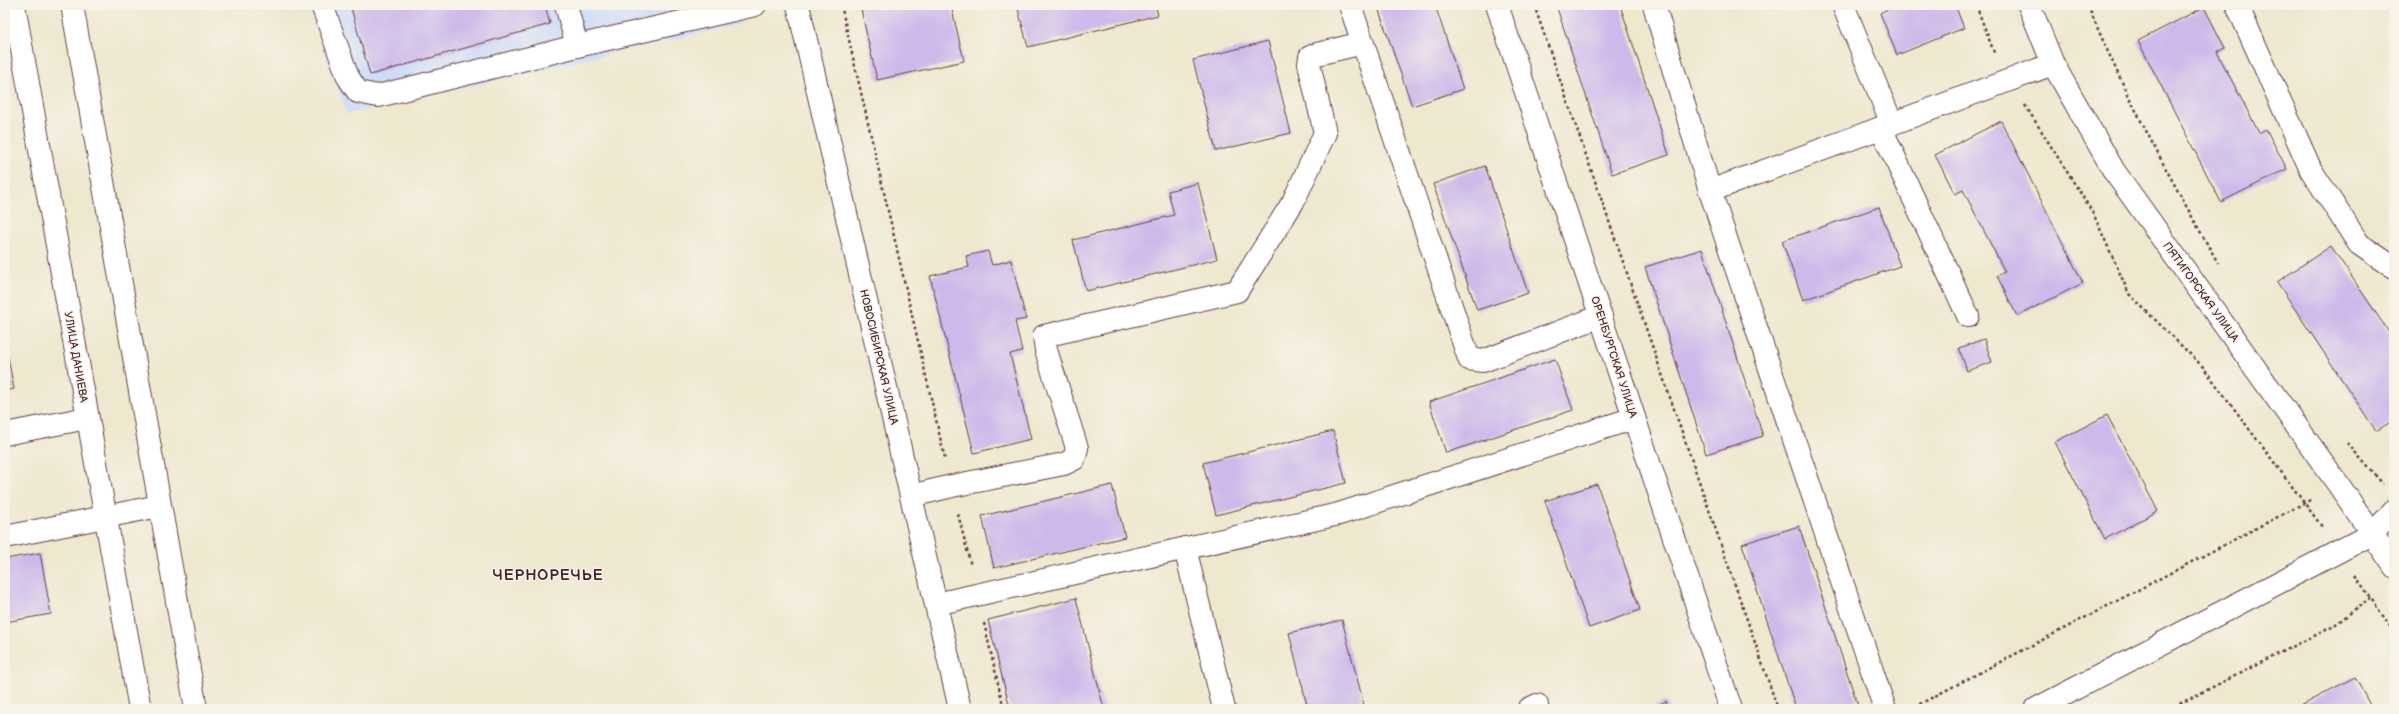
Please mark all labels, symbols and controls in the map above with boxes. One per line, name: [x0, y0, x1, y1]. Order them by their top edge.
street label: ПЯТИГОРСКАЯ УЛИЦА: [2160, 240, 2242, 345]
street label: НОВОСИБИРСКАЯ УЛИЦА: [857, 288, 901, 426]
street label: ОРЕНБУРГСКАЯ УЛИЦА: [1588, 295, 1640, 420]
street label: УЛИЦА ДАНИЕВА: [62, 311, 90, 404]
district label: ЧЕРНОРЕЧЬЕ: [493, 566, 603, 585]

